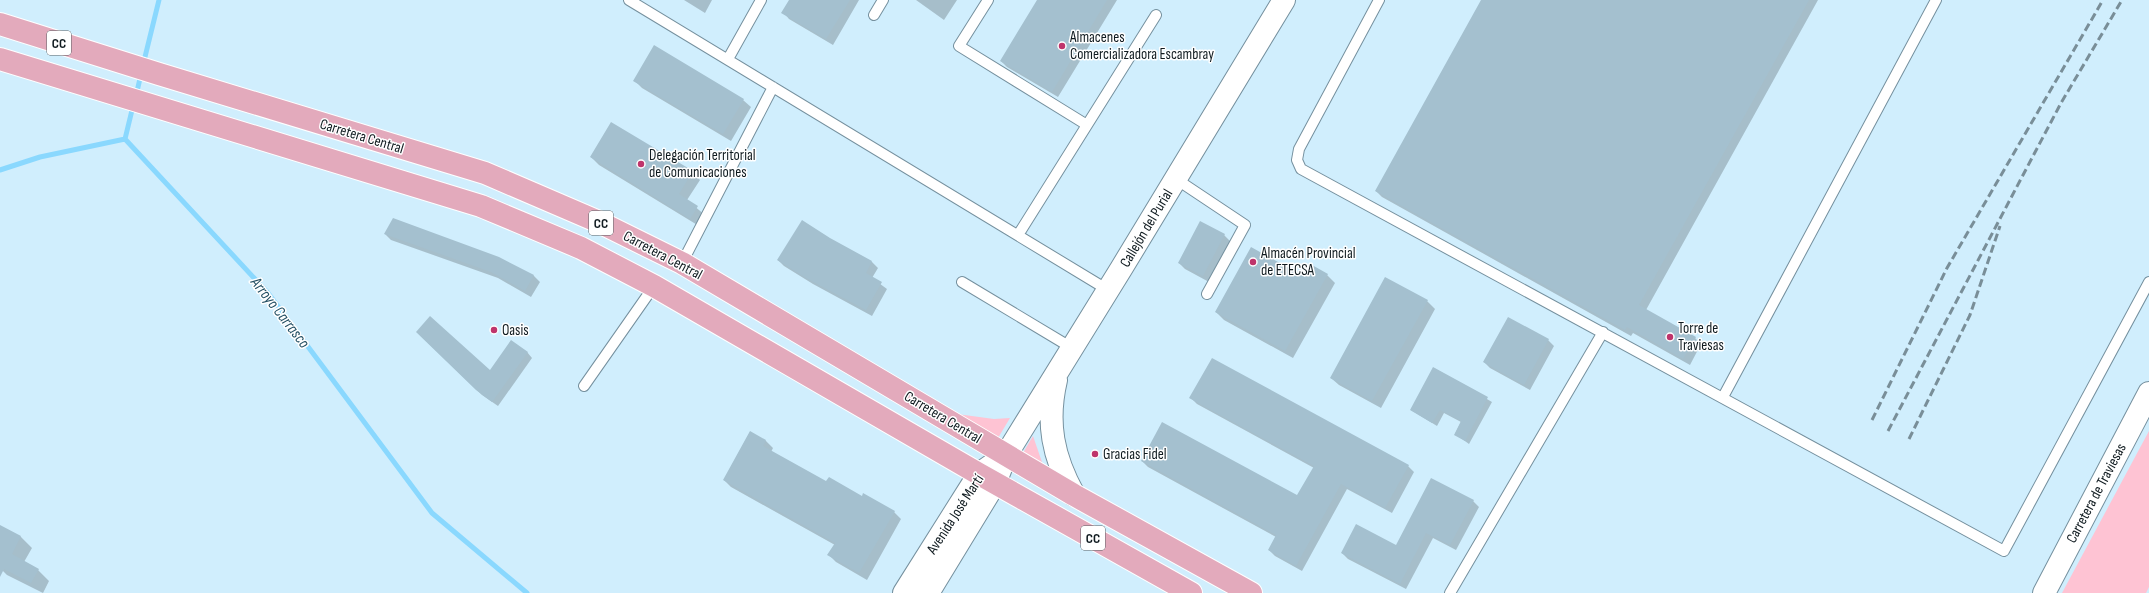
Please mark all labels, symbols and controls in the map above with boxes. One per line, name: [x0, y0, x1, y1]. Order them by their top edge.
place label: Almacenes Comercializadora Escambray: [1069, 28, 1214, 64]
road number: CC: [47, 31, 71, 55]
marker: Almacenes Comercializadora Escambray: [1057, 41, 1067, 51]
street label: Carretera Central: [318, 115, 406, 158]
place label: Delegación Territorial de Comunicaciones: [649, 146, 756, 182]
marker: Delegación Territorial de Comunicaciones: [636, 159, 646, 169]
street label: Callejón del Purial: [1116, 186, 1177, 271]
road number: CC: [589, 211, 613, 235]
street label: Carretera Central: [620, 227, 706, 284]
place label: Almacén Provincial de ETECSA: [1260, 244, 1355, 280]
marker: Almacén Provincial de ETECSA: [1248, 257, 1258, 267]
water label: Arroyo Carrasco: [246, 273, 314, 352]
place label: Torre de Traviesas: [1678, 319, 1724, 355]
place label: Oasis: [502, 321, 529, 340]
marker: Oasis: [489, 325, 499, 335]
marker: Torre de Traviesas: [1665, 332, 1675, 342]
street label: Carretera Central: [901, 387, 985, 448]
street label: Carretera de Traviesas: [2062, 440, 2131, 546]
place label: Gracias Fidel: [1103, 445, 1166, 464]
marker: Gracias Fidel: [1090, 449, 1100, 459]
street label: Avenida José Martí: [922, 471, 988, 559]
road number: CC: [1081, 526, 1105, 550]

